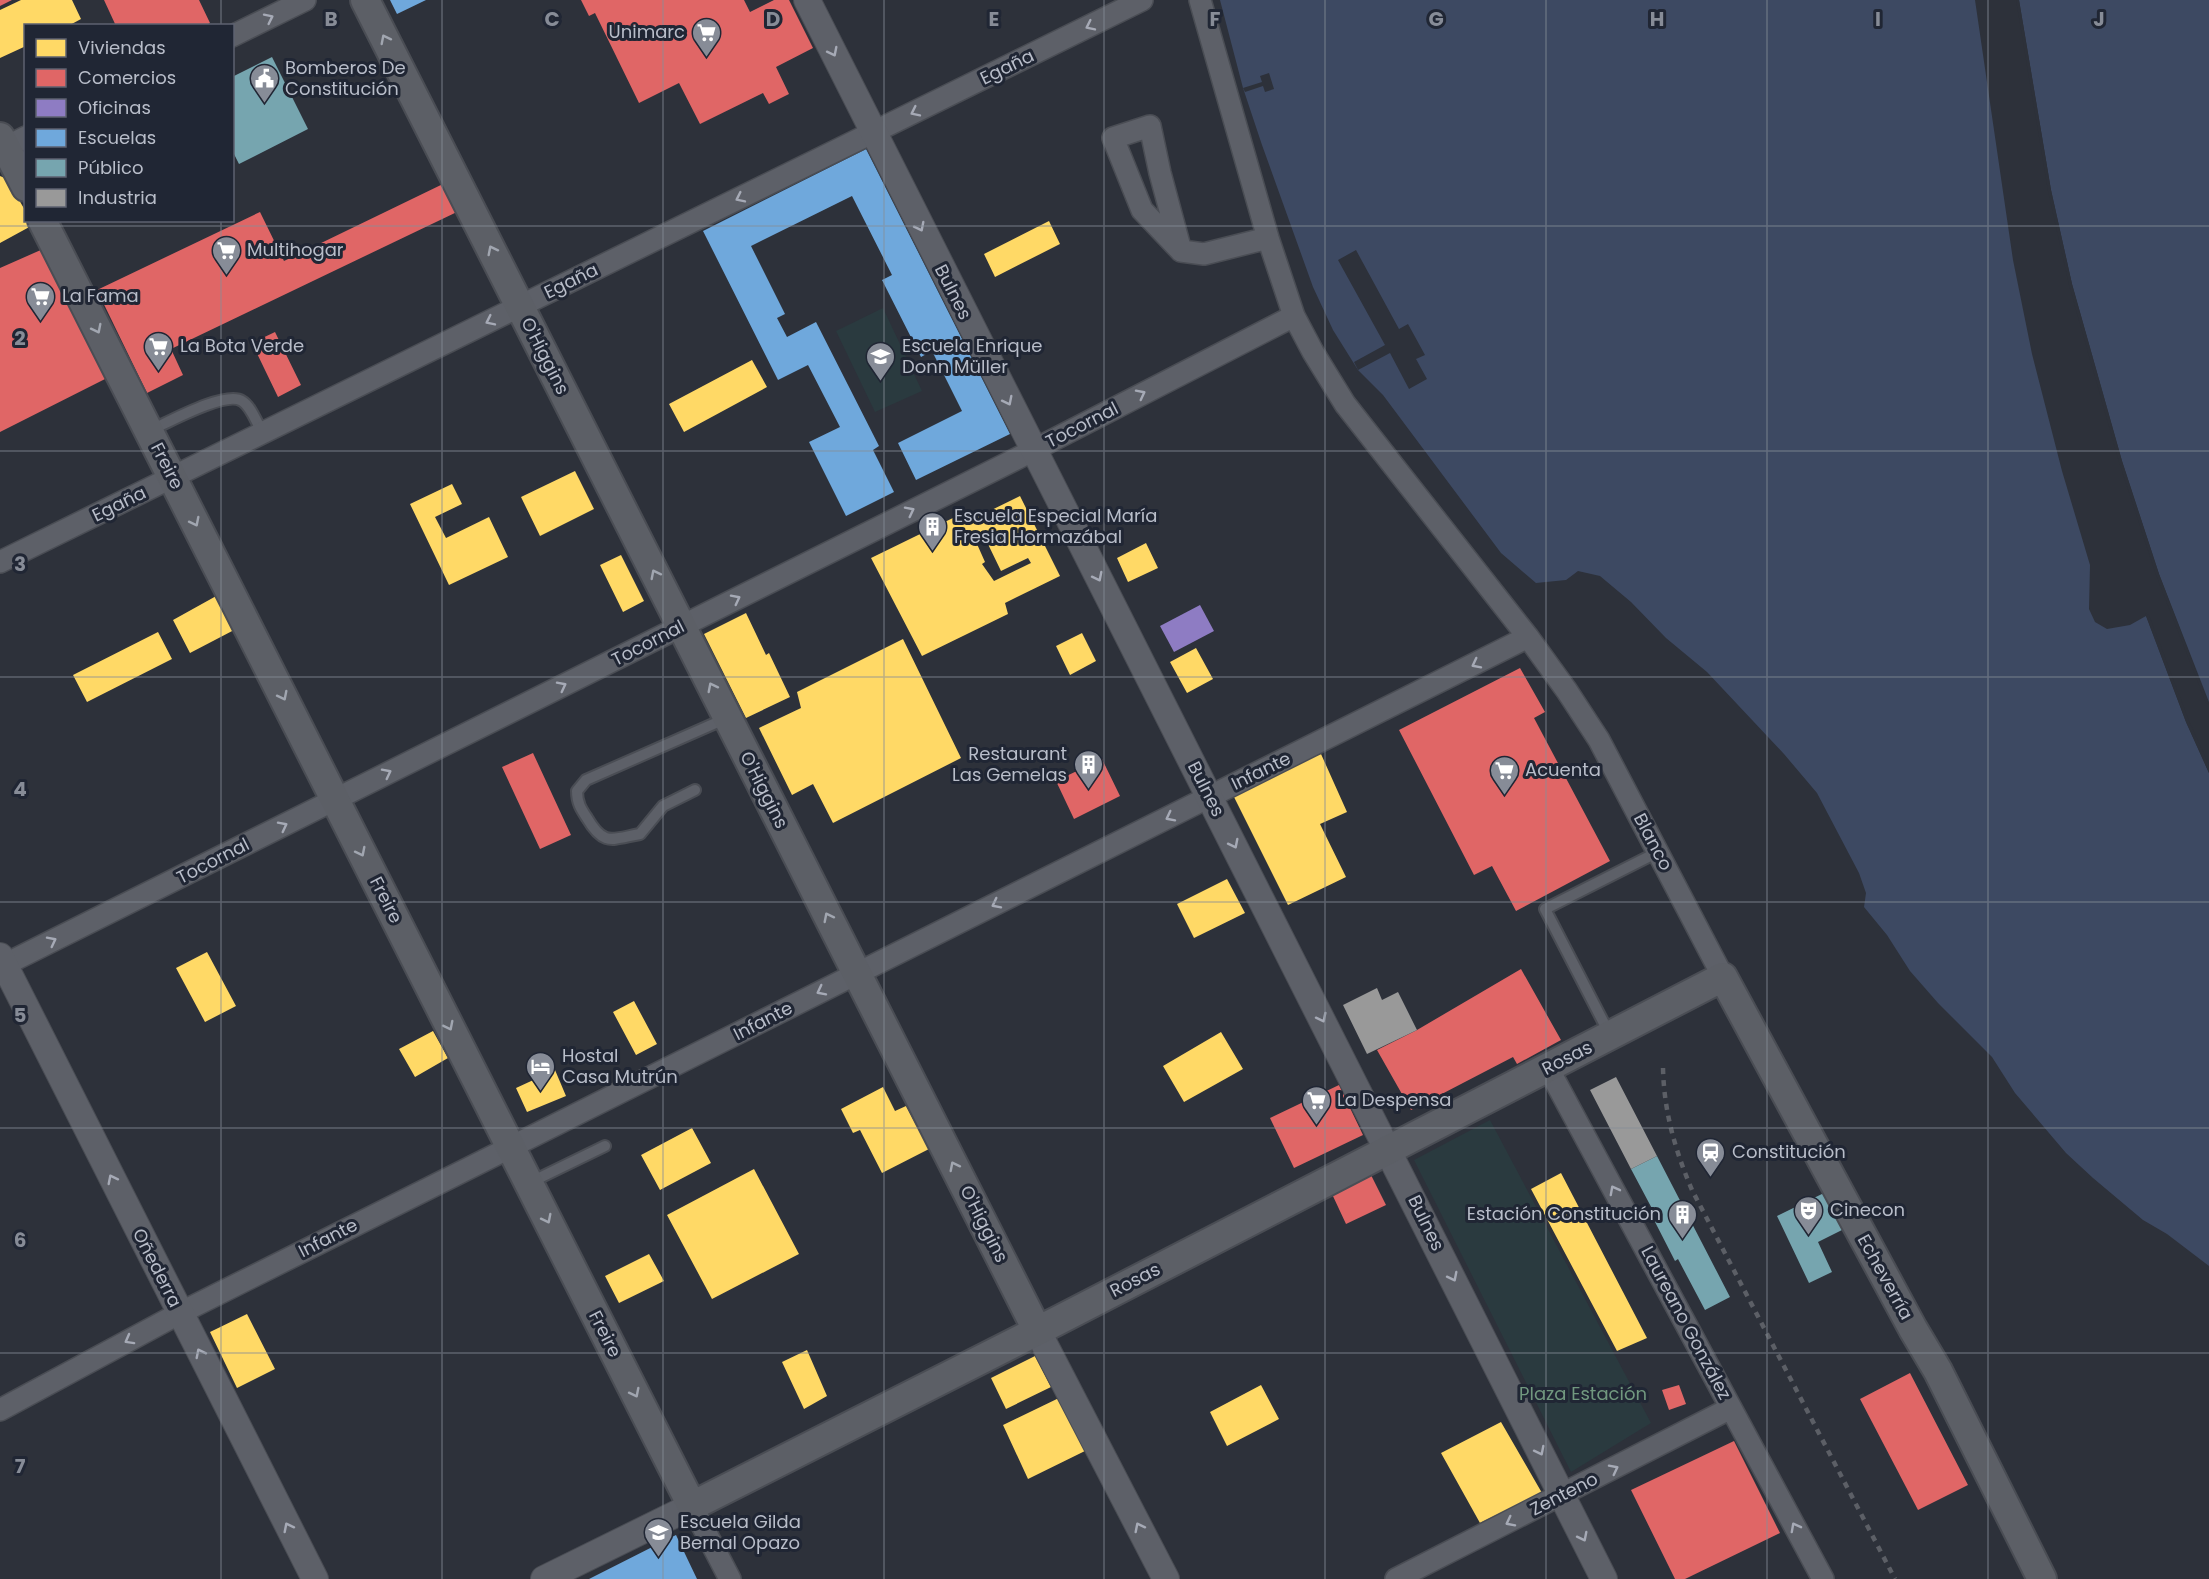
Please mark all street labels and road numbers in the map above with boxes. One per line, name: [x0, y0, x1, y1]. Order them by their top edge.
street label: Egaña: [976, 43, 1038, 90]
street label: Egaña: [540, 257, 602, 304]
street label: Bulnes: [929, 260, 978, 324]
street label: O'Higgins: [515, 313, 576, 399]
street label: Tocornal: [1041, 396, 1122, 454]
street label: Freire: [145, 438, 190, 493]
street label: Egaña: [88, 480, 150, 527]
street label: Tocornal: [607, 614, 688, 672]
street label: Infante: [1227, 745, 1295, 796]
street label: O'Higgins: [734, 747, 795, 833]
street label: Bulnes: [1182, 757, 1231, 821]
street label: Blanco: [1628, 809, 1679, 875]
street label: Tocornal: [172, 832, 253, 890]
street label: Freire: [364, 872, 409, 927]
street label: Infante: [729, 995, 797, 1046]
street label: Rosas: [1537, 1034, 1596, 1081]
street label: O'Higgins: [954, 1181, 1015, 1267]
street label: Bulnes: [1402, 1191, 1451, 1255]
street label: Infante: [294, 1212, 362, 1263]
street label: Oñederra: [127, 1224, 188, 1312]
street label: Echeverría: [1852, 1230, 1919, 1324]
street label: Laureano González: [1635, 1242, 1738, 1404]
street label: Rosas: [1105, 1256, 1164, 1303]
street label: Freire: [583, 1306, 628, 1361]
street label: Zenteno: [1525, 1466, 1602, 1521]

